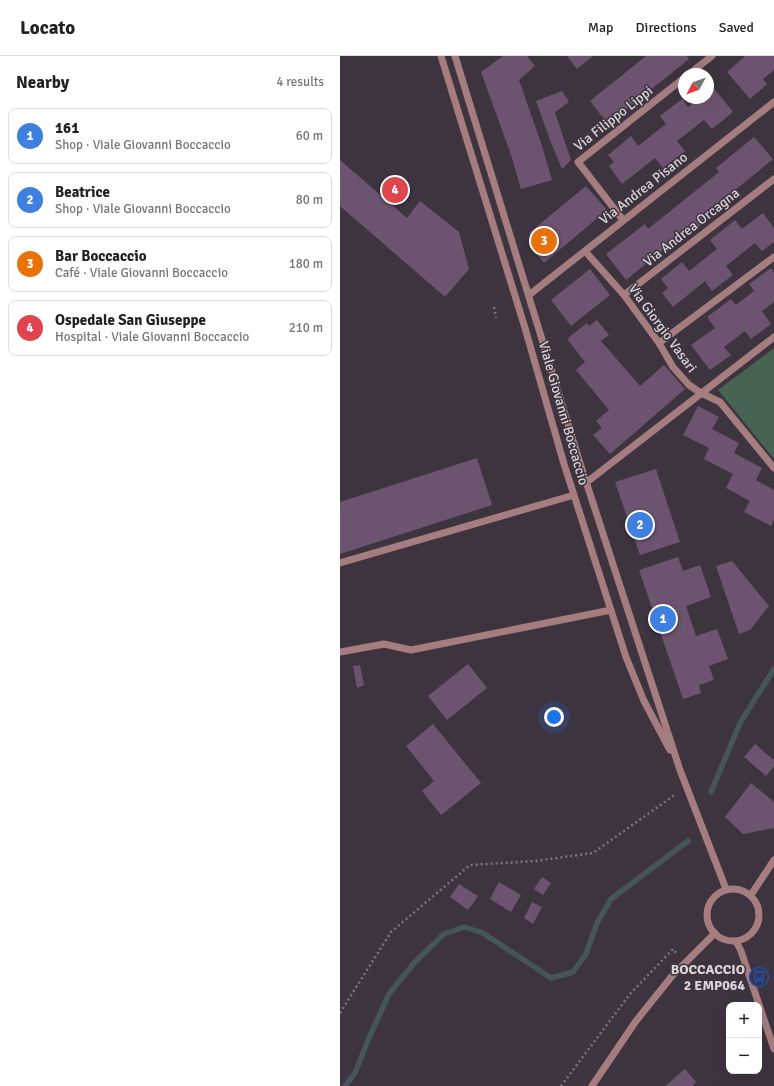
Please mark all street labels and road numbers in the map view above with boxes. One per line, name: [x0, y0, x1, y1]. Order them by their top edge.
street label: Via Filippo Lippi: [570, 82, 656, 155]
street label: Via Andrea Pisano: [596, 149, 691, 228]
street label: Via Andrea Orcagna: [640, 185, 743, 270]
street label: Via Giorgio Vasari: [625, 281, 701, 376]
street label: Viale Giovanni Boccaccio: [535, 339, 592, 487]

